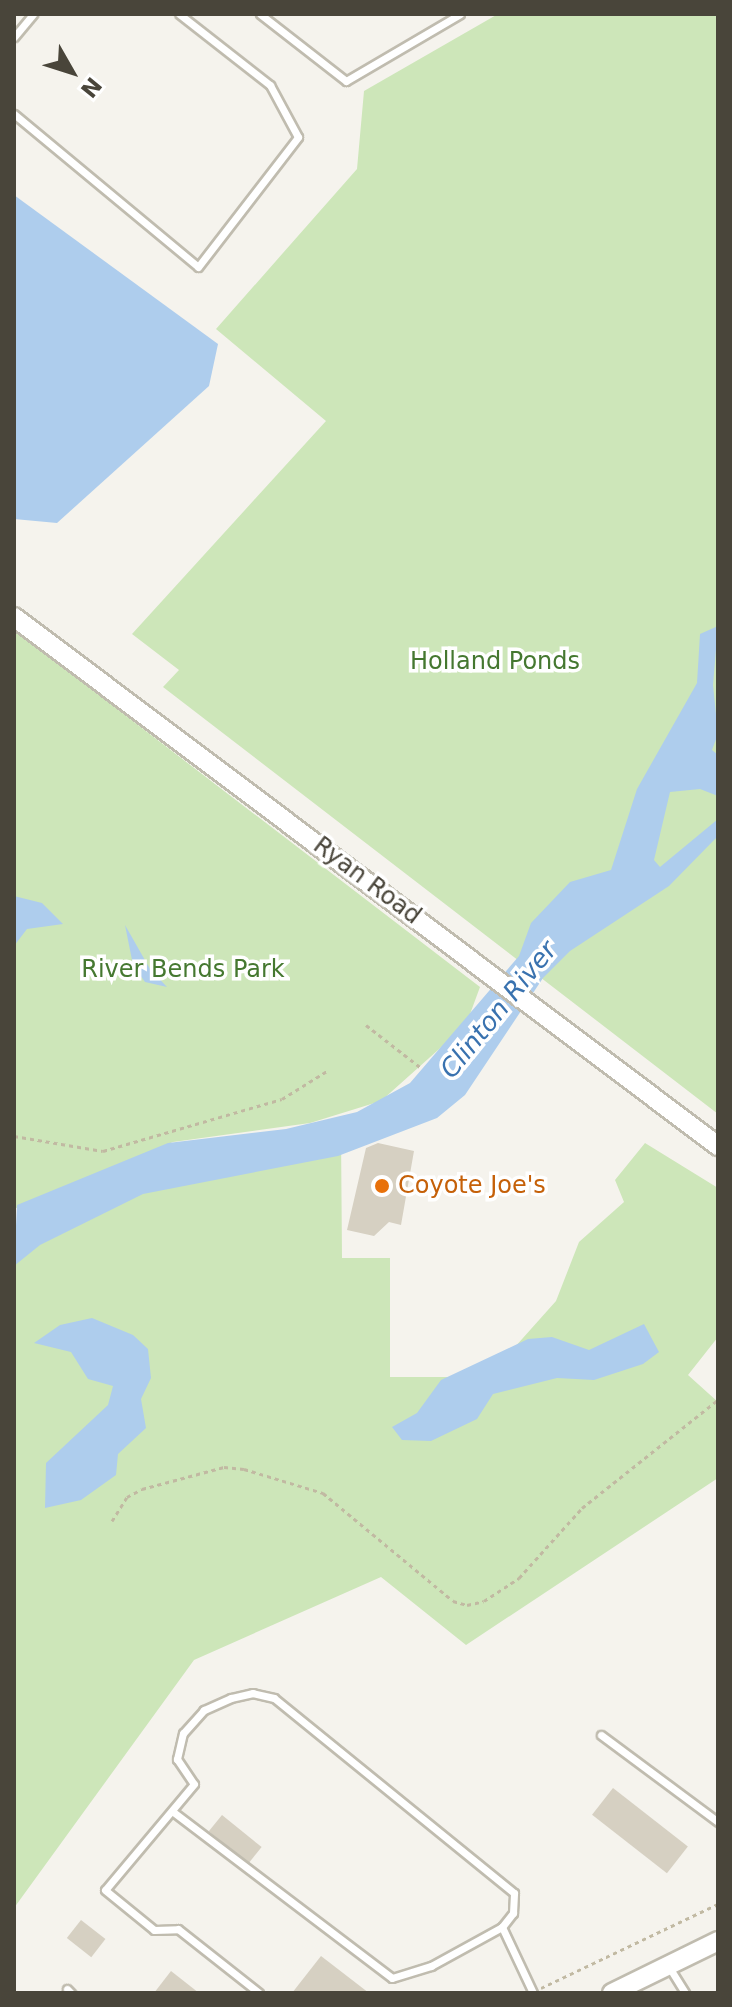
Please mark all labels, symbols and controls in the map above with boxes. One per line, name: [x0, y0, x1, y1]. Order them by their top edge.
north arrow: [32, 32, 112, 112]
text: N: [76, 72, 107, 102]
park label: Holland Ponds: [410, 648, 580, 676]
street label: Ryan Road: [307, 831, 427, 931]
water label: Clinton River: [434, 935, 564, 1085]
park label: River Bends Park: [81, 956, 285, 984]
place label: Coyote Joe's: [398, 1172, 546, 1200]
marker: Coyote Joe's: [373, 1177, 391, 1195]

